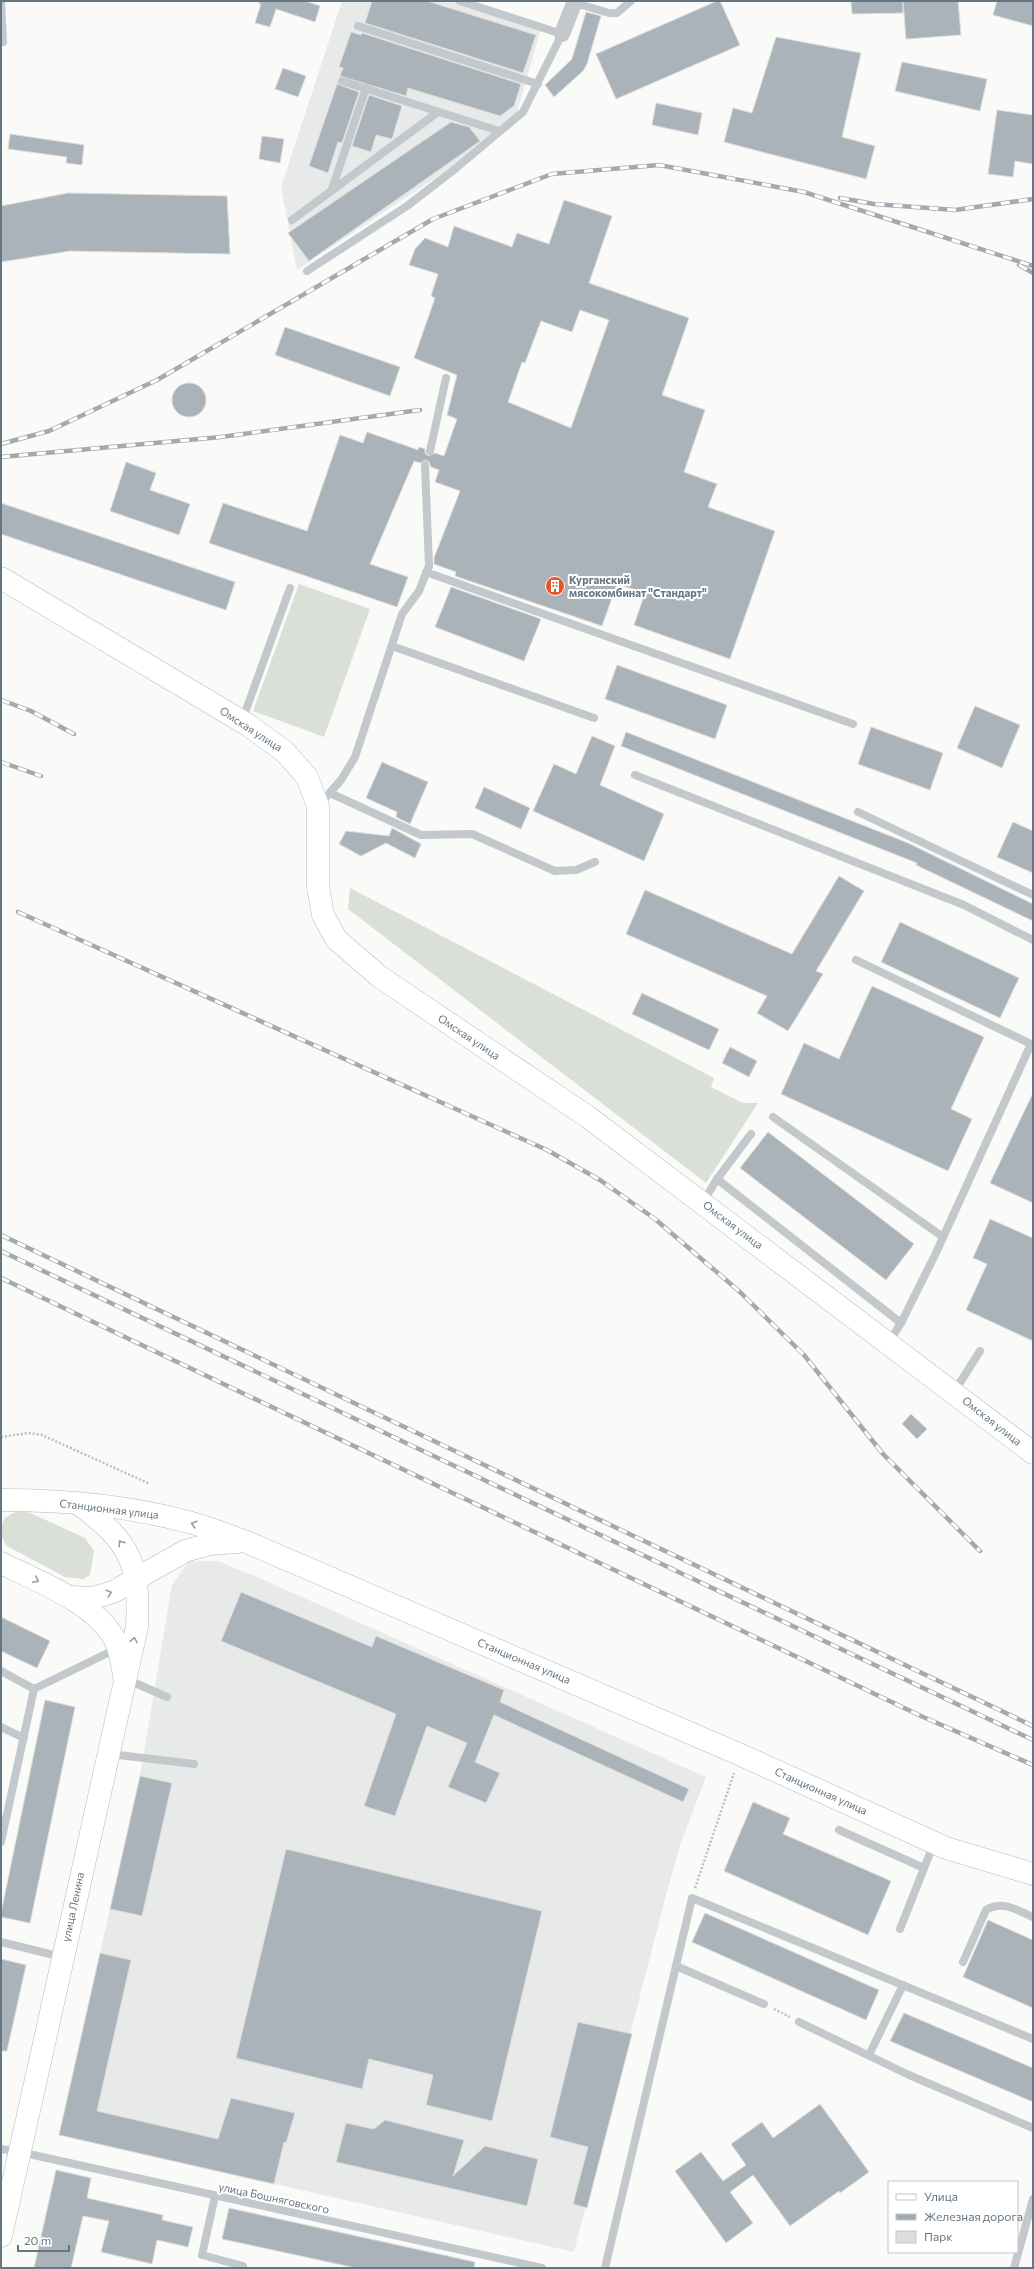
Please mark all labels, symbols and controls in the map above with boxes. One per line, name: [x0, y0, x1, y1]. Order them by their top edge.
place label: Курганский мясокомбинат "Стандарт": [569, 573, 707, 599]
building icon: Курганский мясокомбинат "Стандарт": [544, 575, 566, 597]
street label: Омская улица: [218, 704, 285, 754]
street label: Омская улица: [436, 1011, 503, 1062]
street label: Омская улица: [701, 1198, 766, 1251]
street label: Омская улица: [960, 1393, 1025, 1448]
street label: Станционная улица: [59, 1496, 159, 1521]
one-way arrow: [191, 1520, 198, 1529]
one-way arrow: [119, 1541, 126, 1548]
one-way arrow: [32, 1575, 39, 1583]
one-way arrow: [105, 1589, 112, 1598]
street label: Станционная улица: [476, 1635, 573, 1686]
one-way arrow: [129, 1637, 138, 1643]
street label: Станционная улица: [773, 1764, 870, 1817]
street label: улица Ленина: [59, 1871, 86, 1943]
street label: улица Бошняговского: [218, 2179, 331, 2216]
legend: [888, 2181, 1018, 2253]
text: Улица: [924, 2189, 958, 2203]
text: Железная дорога: [924, 2209, 1023, 2223]
scale bar: [18, 2227, 69, 2253]
text: Парк: [924, 2229, 953, 2243]
text: 20 m: [24, 2233, 51, 2247]

